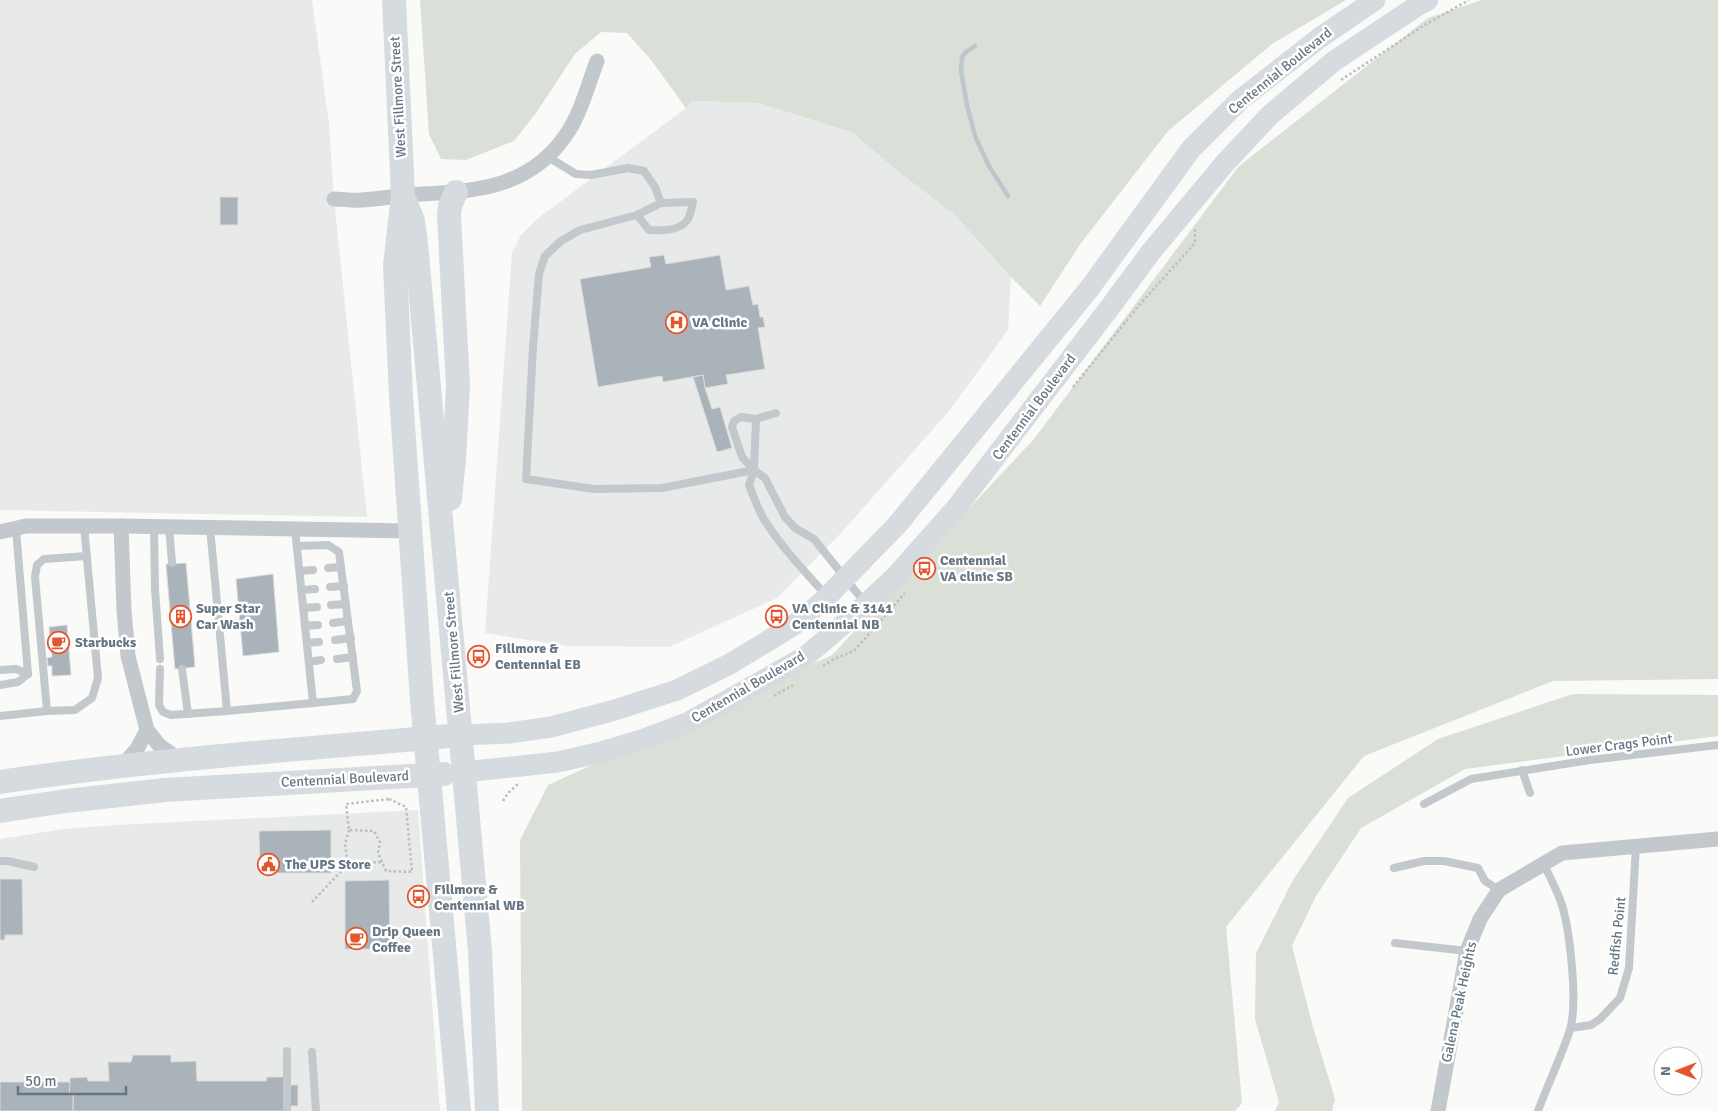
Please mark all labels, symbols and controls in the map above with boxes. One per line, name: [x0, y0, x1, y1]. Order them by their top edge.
street label: Centennial Boulevard: [1225, 24, 1335, 118]
street label: West Fillmore Street: [386, 36, 410, 158]
hospital icon: VA Clinic: [664, 310, 688, 334]
place label: VA Clinic: [692, 314, 748, 331]
street label: Centennial Boulevard: [989, 351, 1079, 463]
place label: Centennial VA clinic SB: [940, 552, 1013, 585]
bus stop icon: Centennial VA clinic SB: [912, 556, 936, 580]
street label: West Fillmore Street: [440, 591, 468, 713]
place label: Super Star Car Wash: [196, 600, 261, 633]
place label: VA Clinic & 3141 Centennial NB: [792, 600, 893, 633]
building icon: Super Star Car Wash: [168, 604, 192, 628]
bus stop icon: VA Clinic & 3141 Centennial NB: [764, 604, 788, 628]
cafe icon: Starbucks: [47, 630, 71, 654]
place label: Starbucks: [75, 634, 136, 651]
place label: Fillmore & Centennial EB: [495, 640, 581, 673]
bus stop icon: Fillmore & Centennial EB: [467, 644, 491, 668]
street label: Centennial Boulevard: [688, 648, 808, 726]
street label: Lower Crags Point: [1565, 730, 1674, 760]
street label: Centennial Boulevard: [281, 767, 409, 791]
public building icon: The UPS Store: [257, 852, 281, 876]
place label: The UPS Store: [285, 856, 371, 873]
place label: Fillmore & Centennial WB: [434, 881, 525, 914]
bus stop icon: Fillmore & Centennial WB: [406, 885, 430, 909]
street label: Redfish Point: [1604, 896, 1630, 976]
place label: Drip Queen Coffee: [372, 923, 441, 956]
cafe icon: Drip Queen Coffee: [344, 927, 368, 951]
street label: Galena Peak Heights: [1438, 940, 1480, 1064]
north arrow: [1653, 1046, 1703, 1096]
scale bar: [18, 1064, 125, 1096]
text: N: [1657, 1066, 1674, 1076]
text: 50 m: [25, 1072, 56, 1090]

